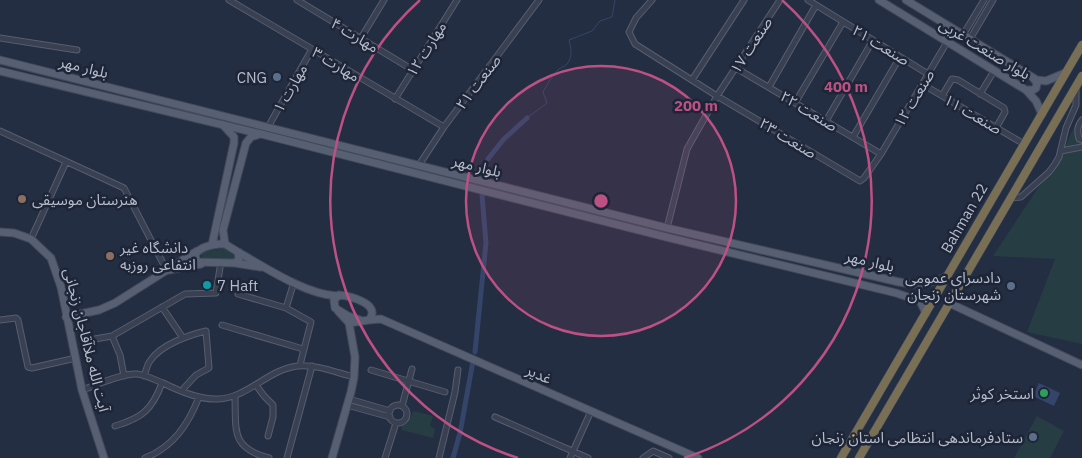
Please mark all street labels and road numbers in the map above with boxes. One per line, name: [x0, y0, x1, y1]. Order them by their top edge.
street label: مهارت ۴: [328, 13, 382, 57]
street label: صنعت ۱۷: [726, 13, 776, 77]
street label: بلوار صنعت غربی: [936, 14, 1034, 84]
street label: مهارت ۱۲: [402, 18, 450, 80]
street label: صنعت ۲۱: [849, 20, 913, 70]
street label: مهارت ۳: [309, 42, 363, 86]
street label: صنعت ۲۱: [451, 51, 505, 113]
street label: بلوار مهر: [57, 52, 110, 82]
street label: مهارت ۱: [269, 61, 311, 115]
street label: صنعت ۱۲: [889, 66, 939, 130]
street label: صنعت ۲۲: [777, 86, 841, 136]
street label: صنعت ۱۱: [941, 90, 1005, 138]
street label: صنعت ۲۳: [756, 113, 820, 163]
street label: بلوار مهر: [450, 151, 503, 181]
street label: Bahman 22: [936, 180, 992, 256]
street label: بلوار مهر: [843, 246, 896, 276]
street label: آیت الله ملاآقاجان زنجانی: [60, 266, 114, 414]
street label: غدیر: [522, 360, 555, 388]

